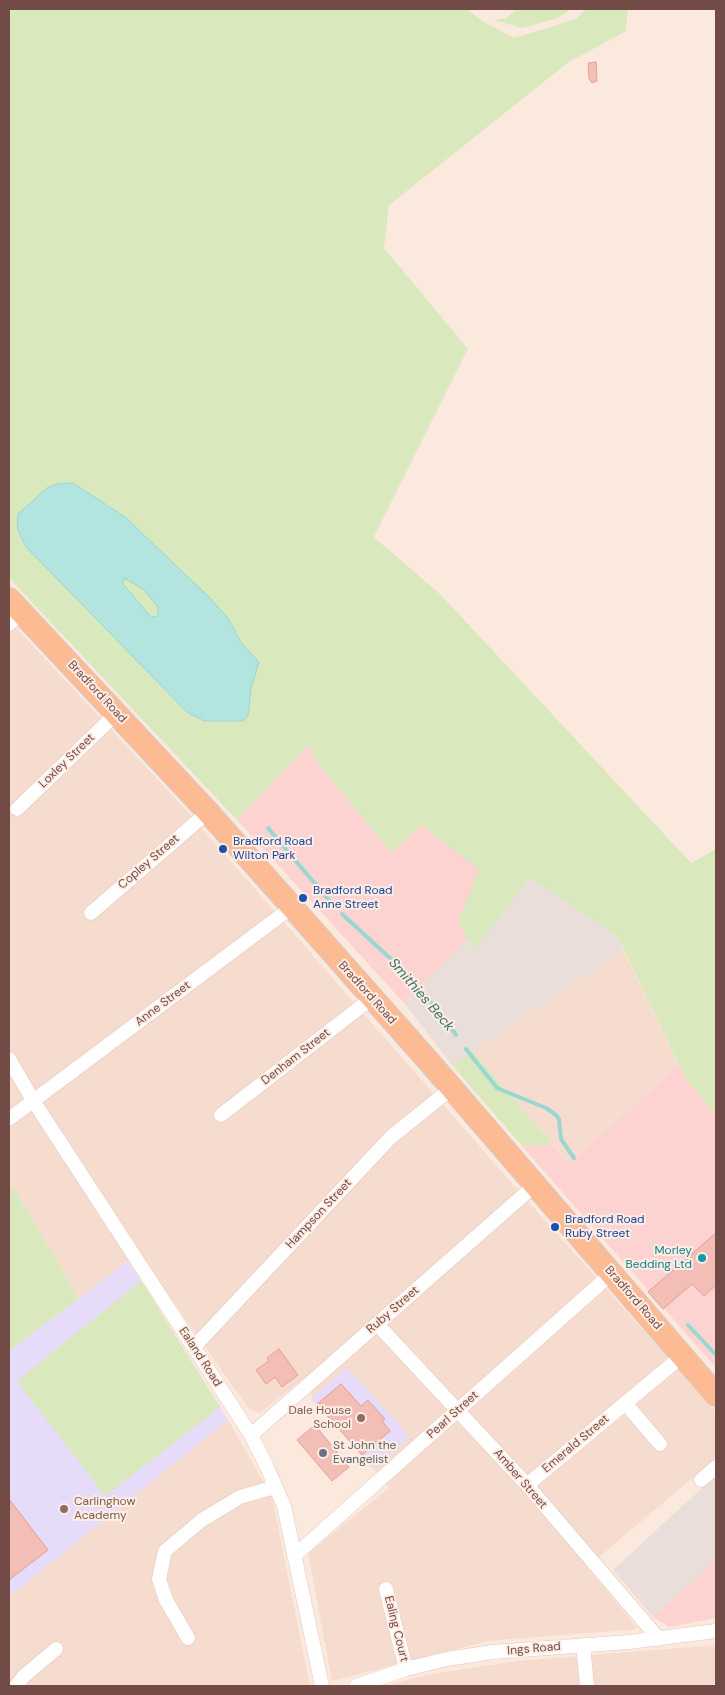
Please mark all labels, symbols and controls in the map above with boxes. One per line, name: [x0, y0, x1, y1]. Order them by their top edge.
street label: Bradford Road: [65, 658, 129, 726]
street label: Loxley Street: [36, 731, 98, 791]
street label: Copley Street: [115, 832, 183, 892]
place label: Bradford Road Wilton Park: [233, 835, 313, 863]
marker: Bradford Road Wilton Park: [217, 843, 229, 855]
place label: Bradford Road Anne Street: [313, 884, 393, 912]
marker: Bradford Road Anne Street: [297, 892, 309, 904]
water label: Smithies Beck: [385, 955, 457, 1035]
street label: Bradford Road: [335, 959, 399, 1027]
street label: Anne Street: [132, 978, 194, 1030]
street label: Denham Street: [259, 1026, 333, 1088]
street label: Hampson Street: [283, 1176, 355, 1252]
place label: Bradford Road Ruby Street: [565, 1213, 645, 1241]
marker: Bradford Road Ruby Street: [549, 1221, 561, 1233]
place label: Morley Bedding Ltd: [625, 1244, 692, 1272]
marker: Morley Bedding Ltd: [696, 1252, 708, 1264]
street label: Bradford Road: [601, 1263, 665, 1333]
street label: Ruby Street: [364, 1283, 422, 1337]
street label: Ealand Road: [175, 1325, 225, 1389]
street label: Pearl Street: [424, 1388, 482, 1442]
place label: Dale House School: [289, 1404, 351, 1432]
marker: Dale House School: [355, 1412, 367, 1424]
street label: Emerald Street: [540, 1412, 612, 1476]
place label: St John the Evangelist: [333, 1439, 396, 1467]
street label: Amber Street: [490, 1446, 550, 1512]
marker: St John the Evangelist: [317, 1447, 329, 1459]
place label: Carlinghow Academy: [74, 1495, 136, 1523]
marker: Carlinghow Academy: [58, 1503, 70, 1515]
street label: Ealing Court: [381, 1595, 411, 1663]
street label: Ings Road: [507, 1639, 561, 1659]

